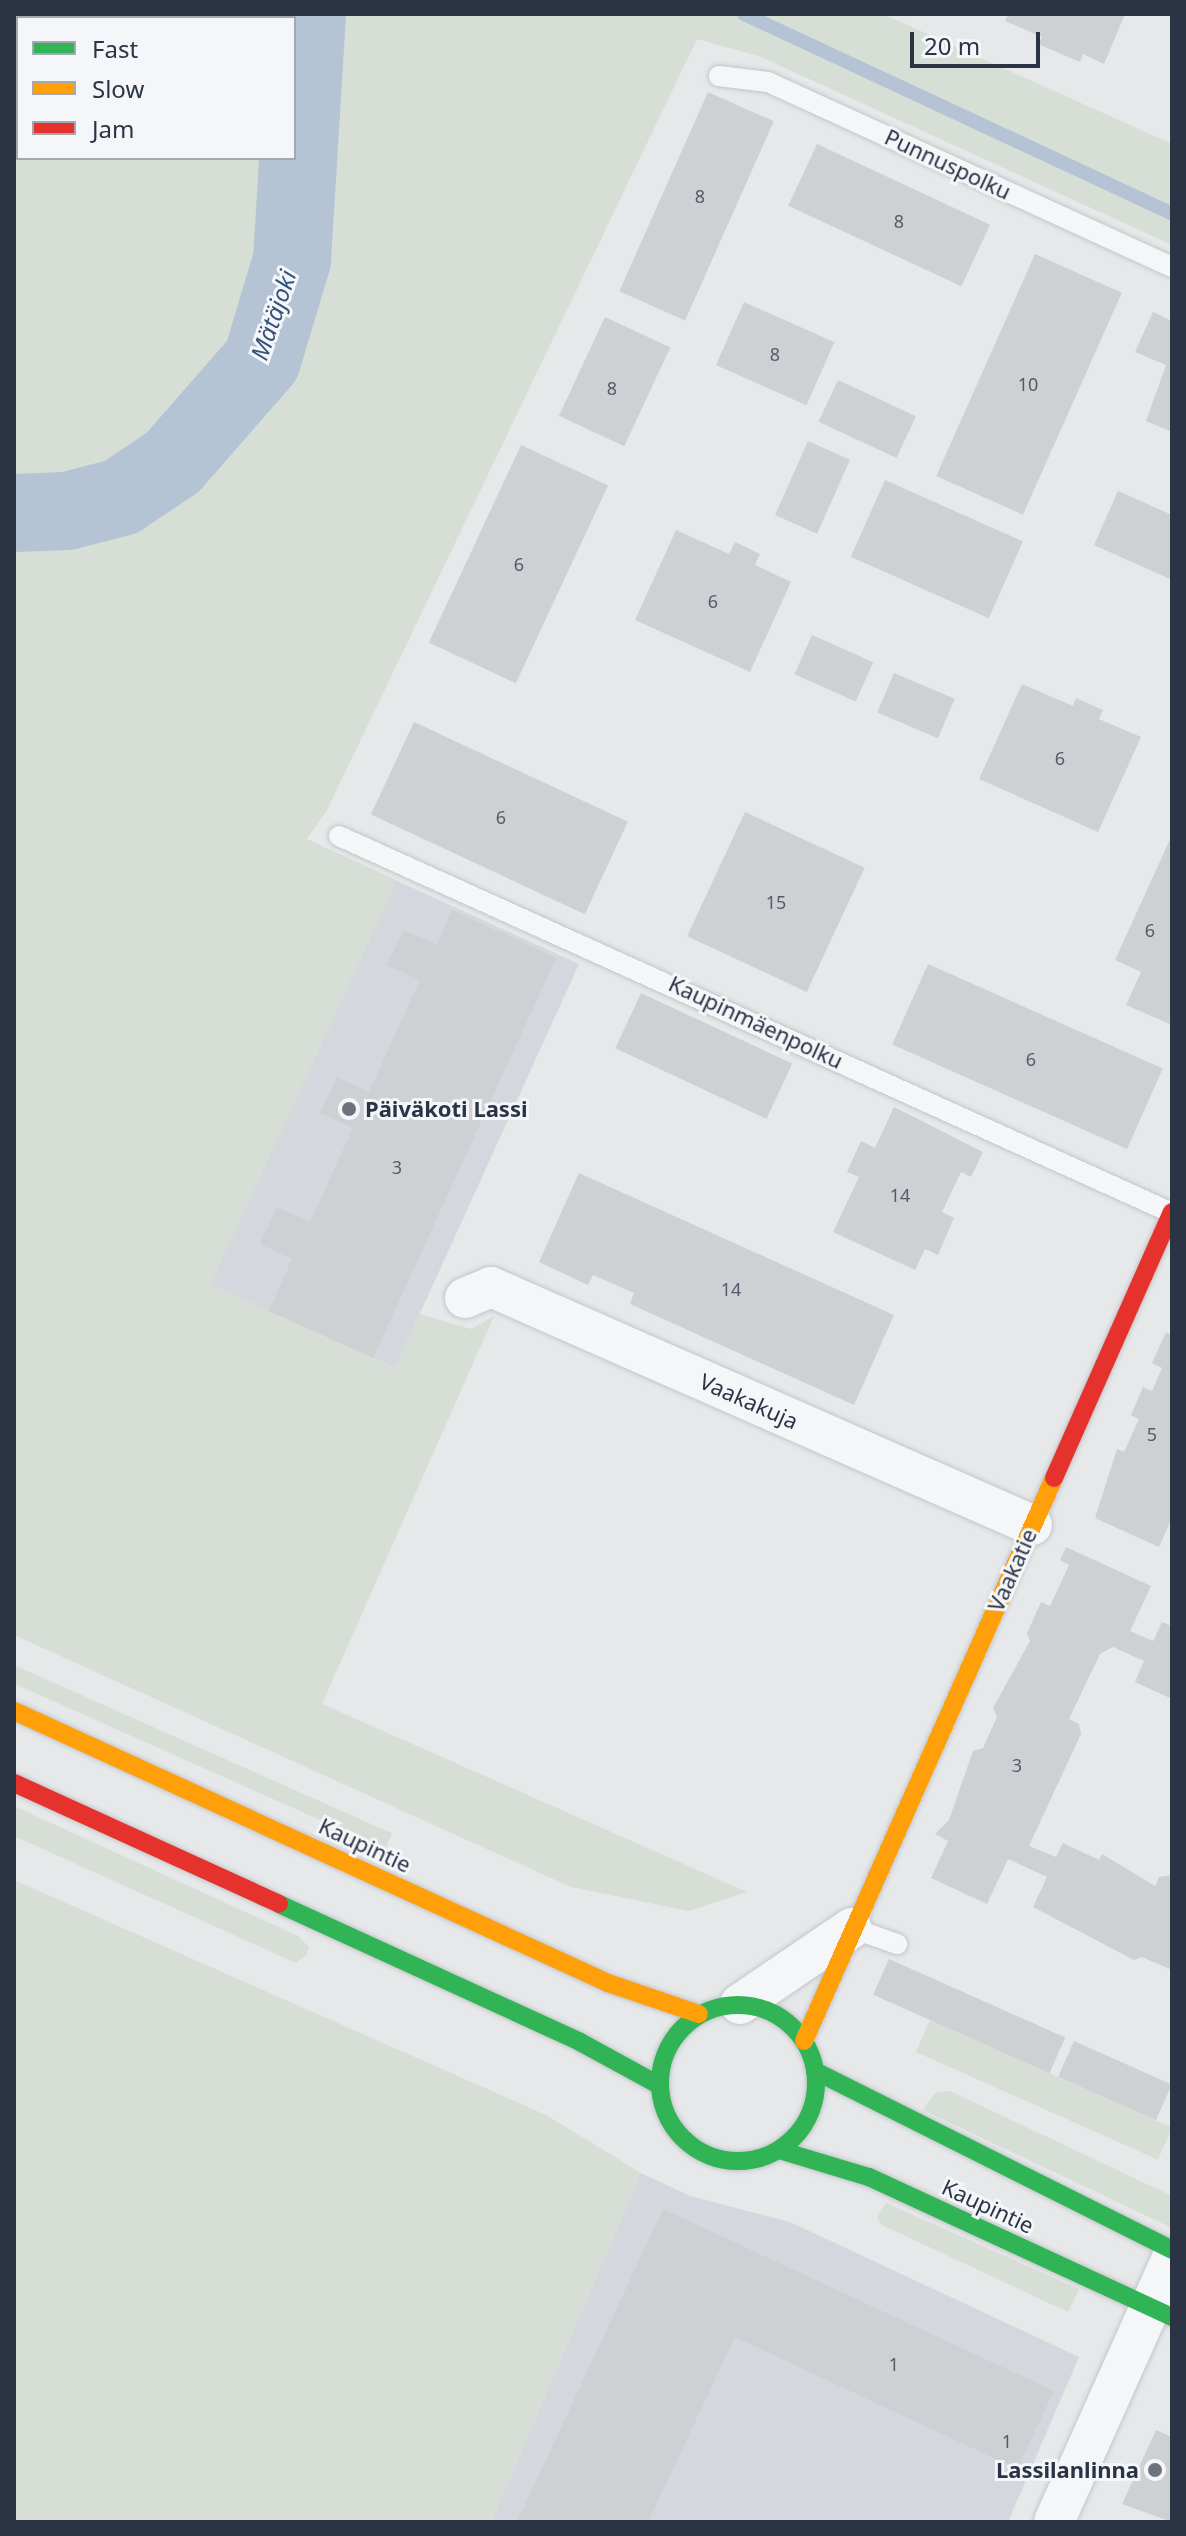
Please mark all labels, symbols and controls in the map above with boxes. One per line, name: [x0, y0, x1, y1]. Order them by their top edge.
legend: [16, 16, 296, 160]
scale bar: [914, 16, 1044, 66]
text: 20 m: [924, 29, 980, 62]
text: Fast: [92, 32, 138, 65]
text: Slow: [92, 72, 144, 105]
text: Jam: [92, 112, 134, 145]
street label: Punnuspolku: [881, 123, 1015, 205]
house number: 8: [695, 185, 705, 207]
house number: 8: [894, 210, 904, 232]
water label: Mätäjoki: [244, 266, 302, 364]
house number: 8: [770, 343, 780, 365]
house number: 10: [1018, 373, 1038, 395]
house number: 8: [607, 377, 617, 399]
house number: 6: [514, 553, 524, 575]
house number: 6: [708, 590, 718, 612]
house number: 6: [1055, 747, 1065, 769]
house number: 6: [496, 806, 506, 828]
house number: 15: [766, 891, 786, 913]
house number: 6: [1145, 919, 1155, 941]
street label: Kaupinmäenpolku: [665, 970, 847, 1074]
house number: 6: [1026, 1048, 1036, 1070]
place label: Päiväkoti Lassi: [365, 1096, 528, 1122]
marker: Päiväkoti Lassi: [340, 1100, 358, 1118]
house number: 3: [392, 1156, 402, 1178]
house number: 14: [890, 1184, 910, 1206]
house number: 14: [721, 1278, 741, 1300]
street label: Vaakakuja: [696, 1368, 802, 1434]
house number: 5: [1147, 1423, 1157, 1445]
street label: Vaakatie: [982, 1525, 1042, 1615]
house number: 3: [1012, 1754, 1022, 1776]
street label: Kaupintie: [315, 1812, 415, 1878]
street label: Kaupintie: [938, 2173, 1038, 2239]
house number: 1: [889, 2353, 899, 2375]
house number: 1: [1002, 2430, 1012, 2452]
place label: Lassilanlinna: [996, 2457, 1139, 2483]
marker: Lassilanlinna: [1146, 2461, 1164, 2479]

